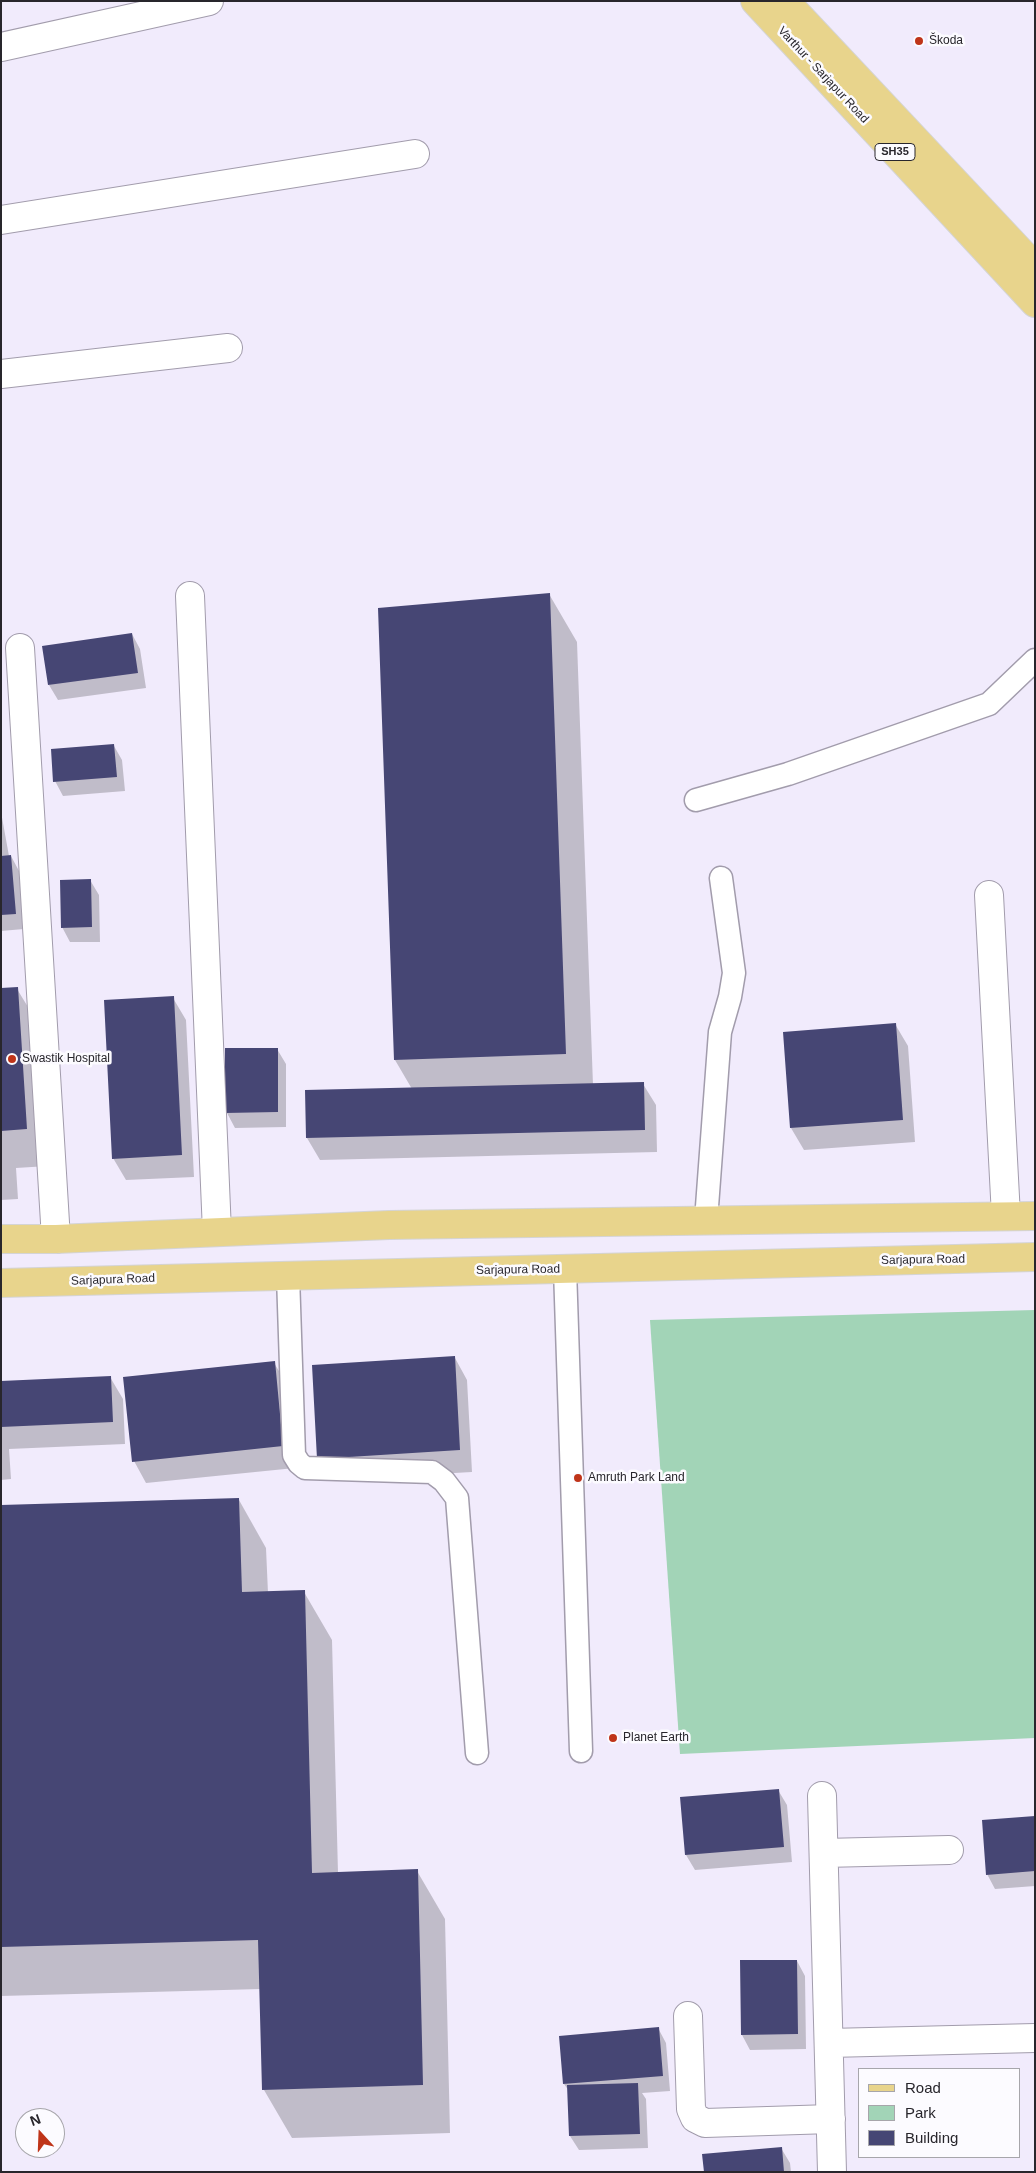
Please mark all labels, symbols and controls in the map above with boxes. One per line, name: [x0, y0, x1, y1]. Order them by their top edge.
street label: Varthur - Sarjapur Road: [775, 24, 871, 126]
place label: Škoda: [929, 34, 963, 48]
marker: Škoda: [913, 35, 925, 47]
road number: SH35: [875, 144, 915, 160]
place label: Swastik Hospital: [22, 1052, 110, 1066]
marker: Swastik Hospital: [6, 1053, 18, 1065]
street label: Sarjapura Road: [881, 1252, 965, 1268]
street label: Sarjapura Road: [476, 1262, 560, 1278]
street label: Sarjapura Road: [71, 1271, 155, 1289]
place label: Amruth Park Land: [588, 1471, 685, 1485]
marker: Amruth Park Land: [572, 1472, 584, 1484]
place label: Planet Earth: [623, 1731, 689, 1745]
marker: Planet Earth: [607, 1732, 619, 1744]
legend: [858, 2068, 1021, 2158]
text: Road: [905, 2079, 941, 2096]
text: Park: [905, 2104, 936, 2121]
north arrow: [15, 2108, 65, 2158]
text: N: [28, 2111, 43, 2129]
text: Building: [905, 2129, 958, 2146]

